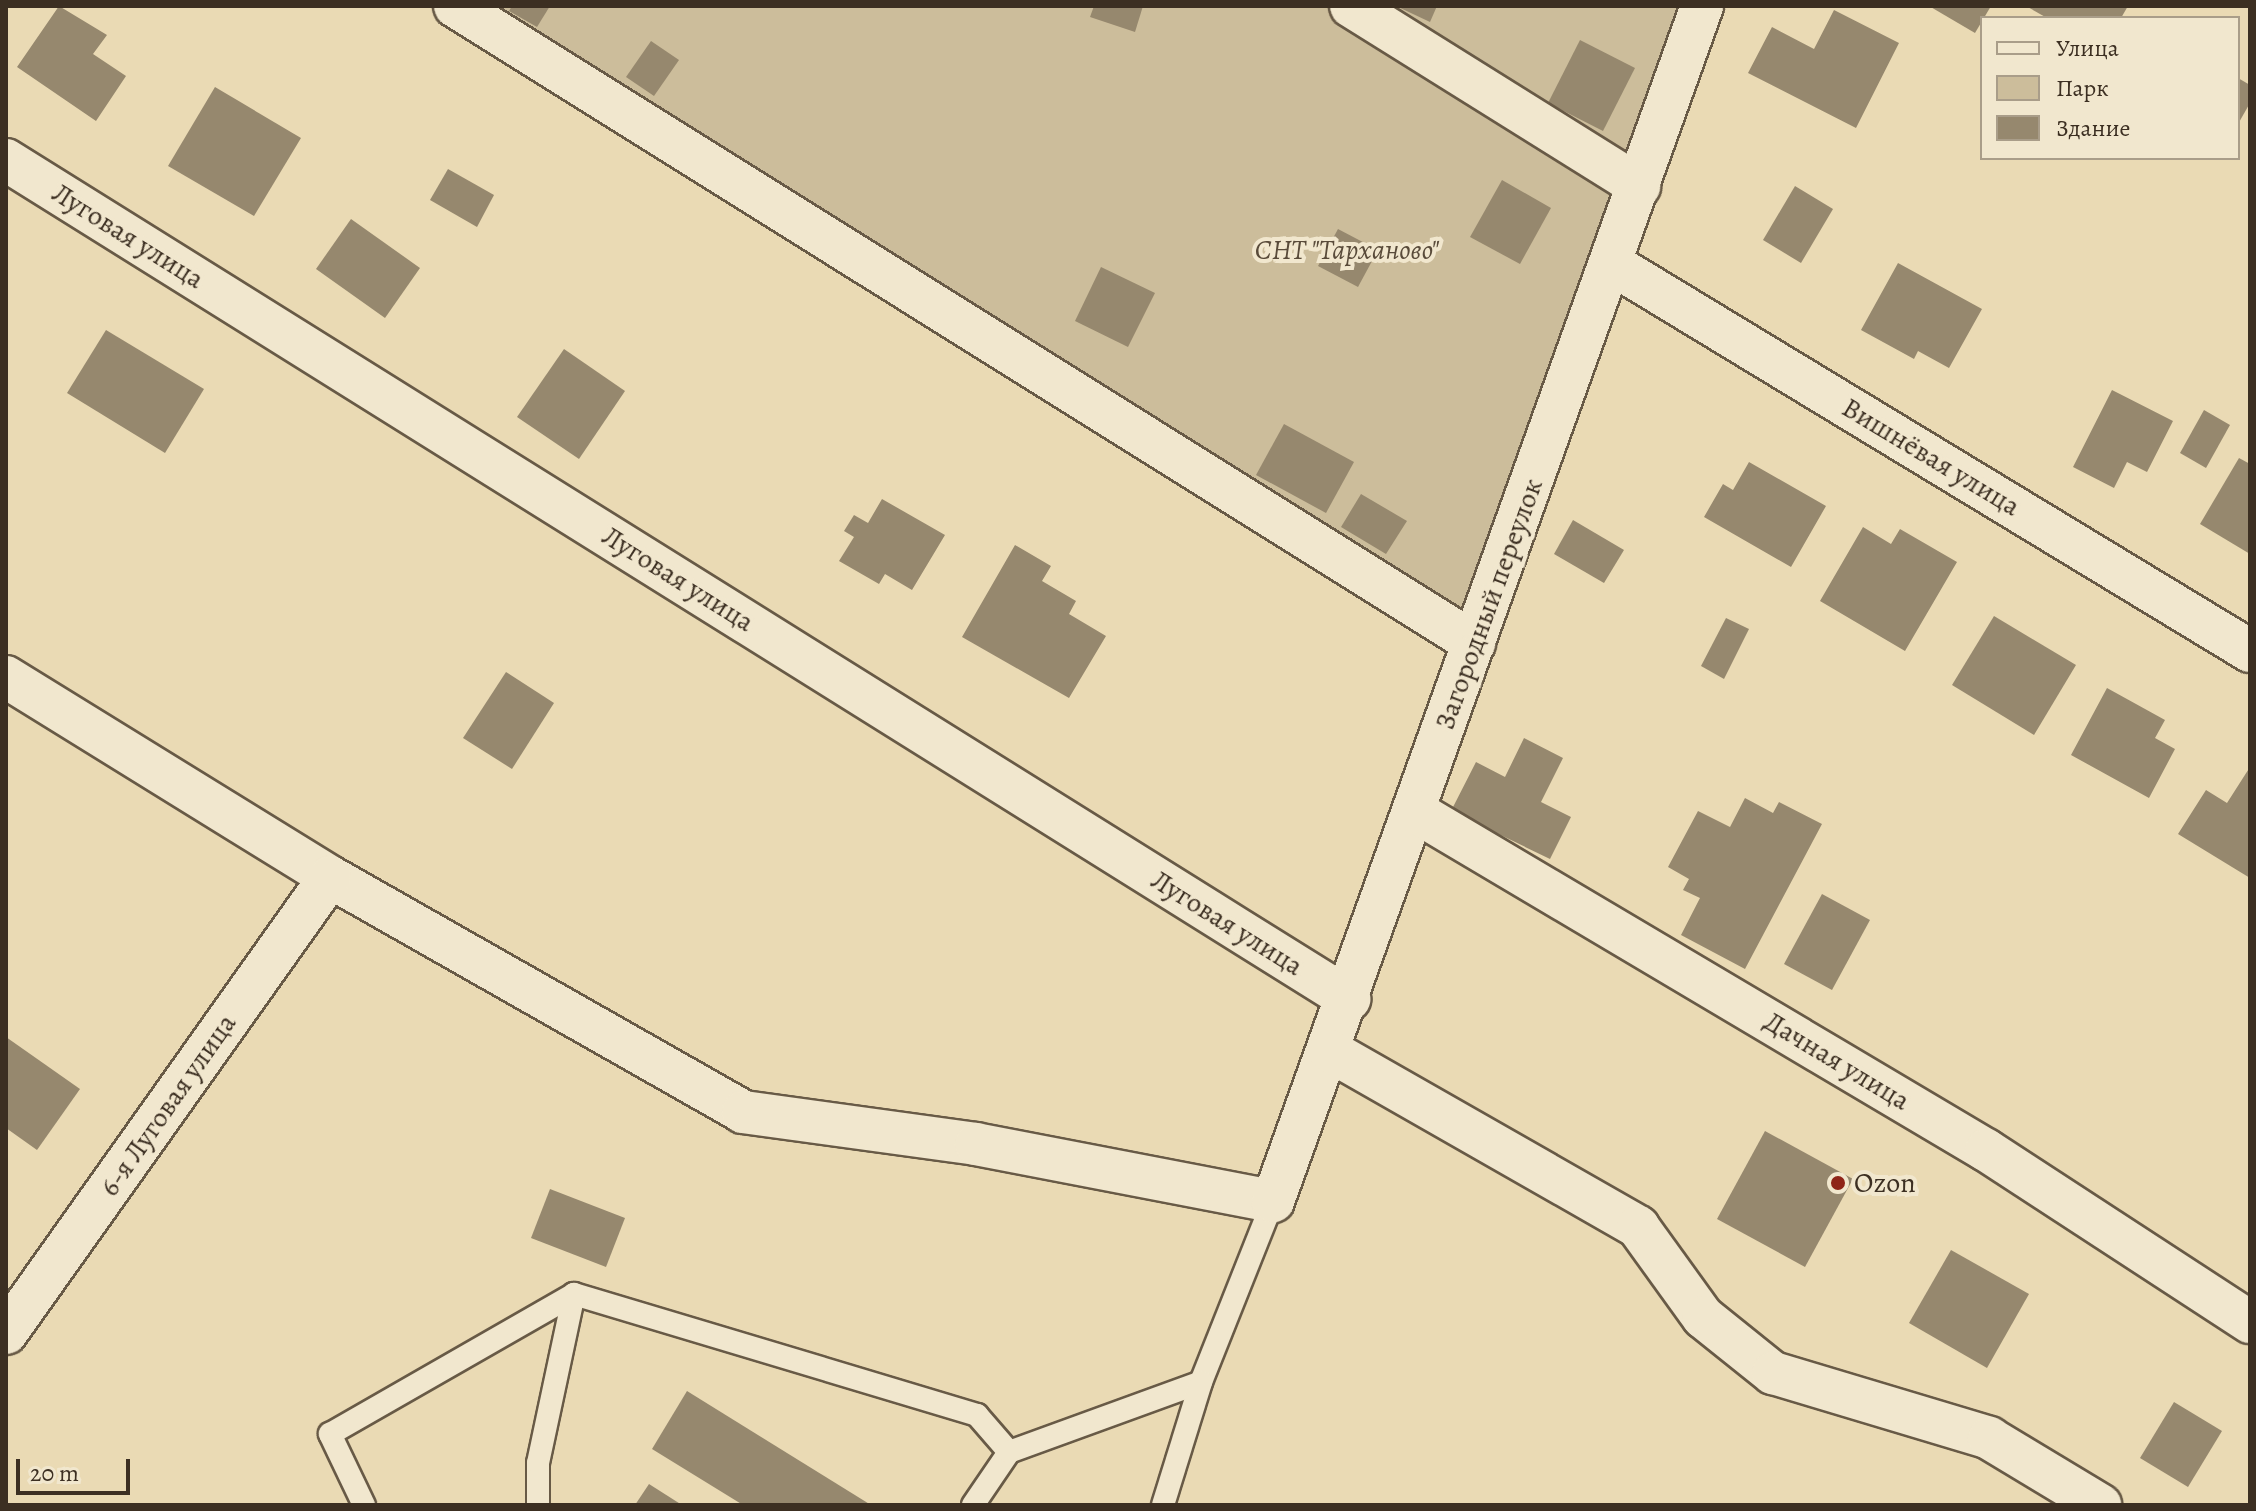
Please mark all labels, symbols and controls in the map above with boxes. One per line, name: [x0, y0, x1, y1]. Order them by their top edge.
legend: [1980, 16, 2240, 160]
text: Улица: [2056, 32, 2119, 64]
text: Парк: [2056, 72, 2109, 104]
text: Здание: [2056, 112, 2131, 144]
street label: Луговая улица: [46, 176, 210, 296]
park label: СНТ "Тарханово": [1255, 233, 1439, 267]
street label: Вишнёвая улица: [1836, 391, 2026, 523]
street label: Загородный переулок: [1428, 474, 1550, 734]
street label: Луговая улица: [596, 519, 760, 639]
street label: Луговая улица: [1145, 863, 1309, 983]
street label: Дачная улица: [1758, 1004, 1916, 1118]
street label: 6-я Луговая улица: [93, 1007, 243, 1203]
place label: Ozon: [1854, 1166, 1916, 1200]
marker: Ozon: [1829, 1174, 1847, 1192]
scale bar: [20, 1443, 134, 1493]
text: 20 m: [30, 1457, 79, 1489]

